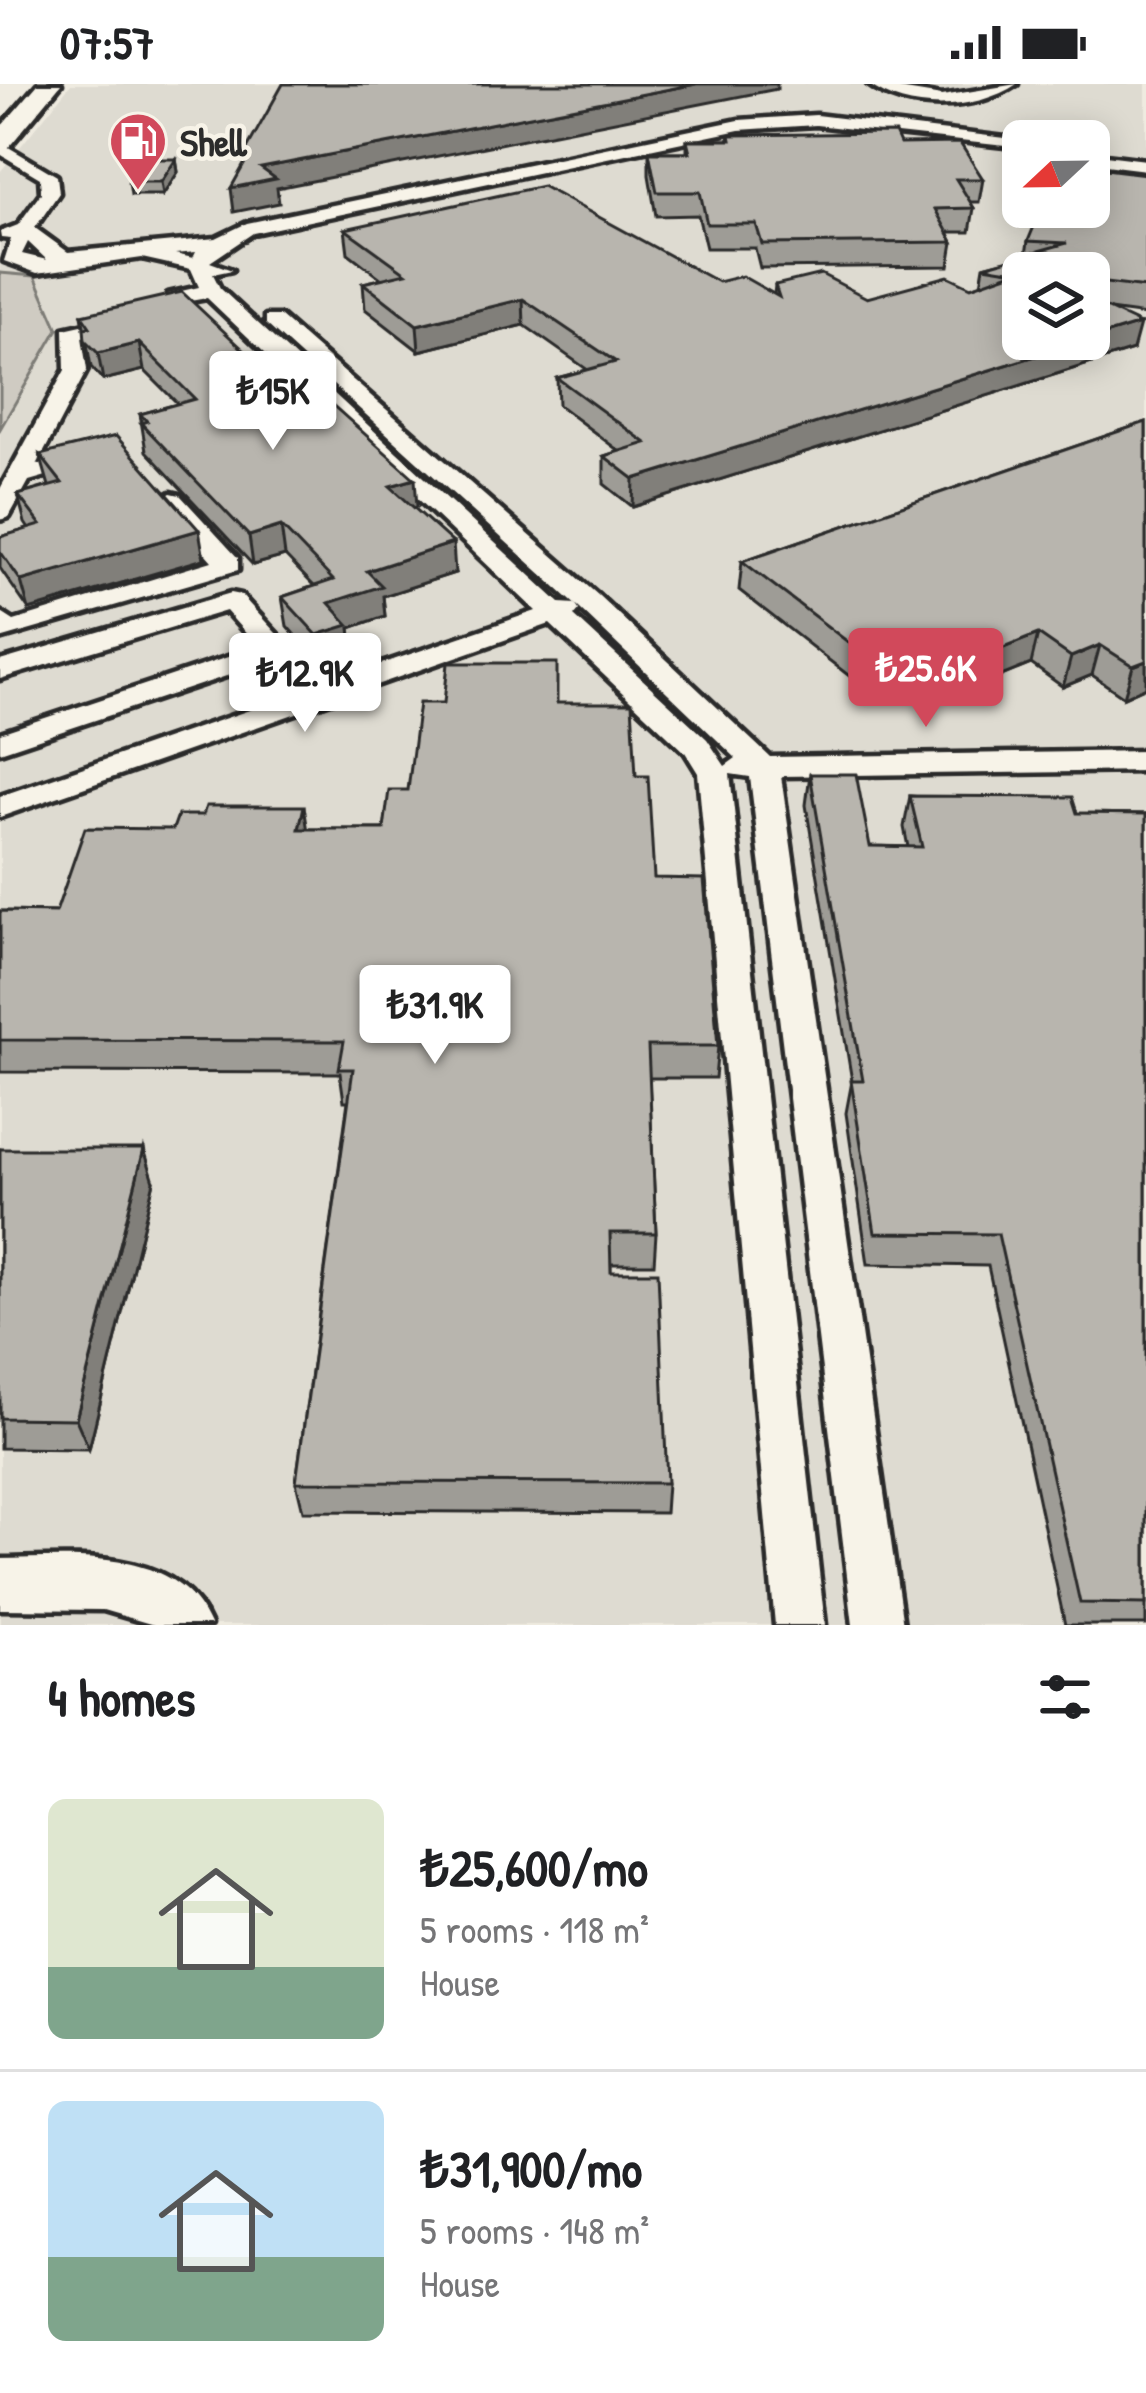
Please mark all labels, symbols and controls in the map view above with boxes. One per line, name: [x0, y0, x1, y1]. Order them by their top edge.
text: 07:57: [60, 12, 154, 73]
fuel station icon: Shell: [107, 110, 169, 192]
place label: Shell: [180, 115, 248, 168]
north arrow: [1002, 120, 1110, 228]
map controls: [1002, 120, 1110, 360]
button: layers: [1002, 252, 1110, 360]
pin: ₺15K: [202, 351, 344, 453]
text: ₺15K: [236, 363, 310, 416]
pin: ₺25.6K: [828, 628, 1024, 730]
pin: ₺12.9K: [207, 633, 403, 735]
text: ₺25.6K: [875, 640, 977, 693]
text: ₺12.9K: [256, 645, 354, 698]
pin: ₺31.9K: [337, 965, 533, 1067]
text: ₺31.9K: [387, 977, 484, 1030]
text: 4 homes: [48, 1663, 195, 1732]
icon: filters: [1032, 1664, 1098, 1730]
text: ₺25,600/mo: [420, 1833, 648, 1902]
icon: home: [144, 1847, 288, 1991]
text: 5 rooms · 118 m²: [420, 1902, 649, 1955]
text: House: [420, 1955, 500, 2008]
text: ₺31,900/mo: [420, 2134, 642, 2203]
icon: home: [144, 2149, 288, 2293]
text: 5 rooms · 148 m²: [420, 2203, 649, 2256]
text: House: [420, 2256, 500, 2309]

